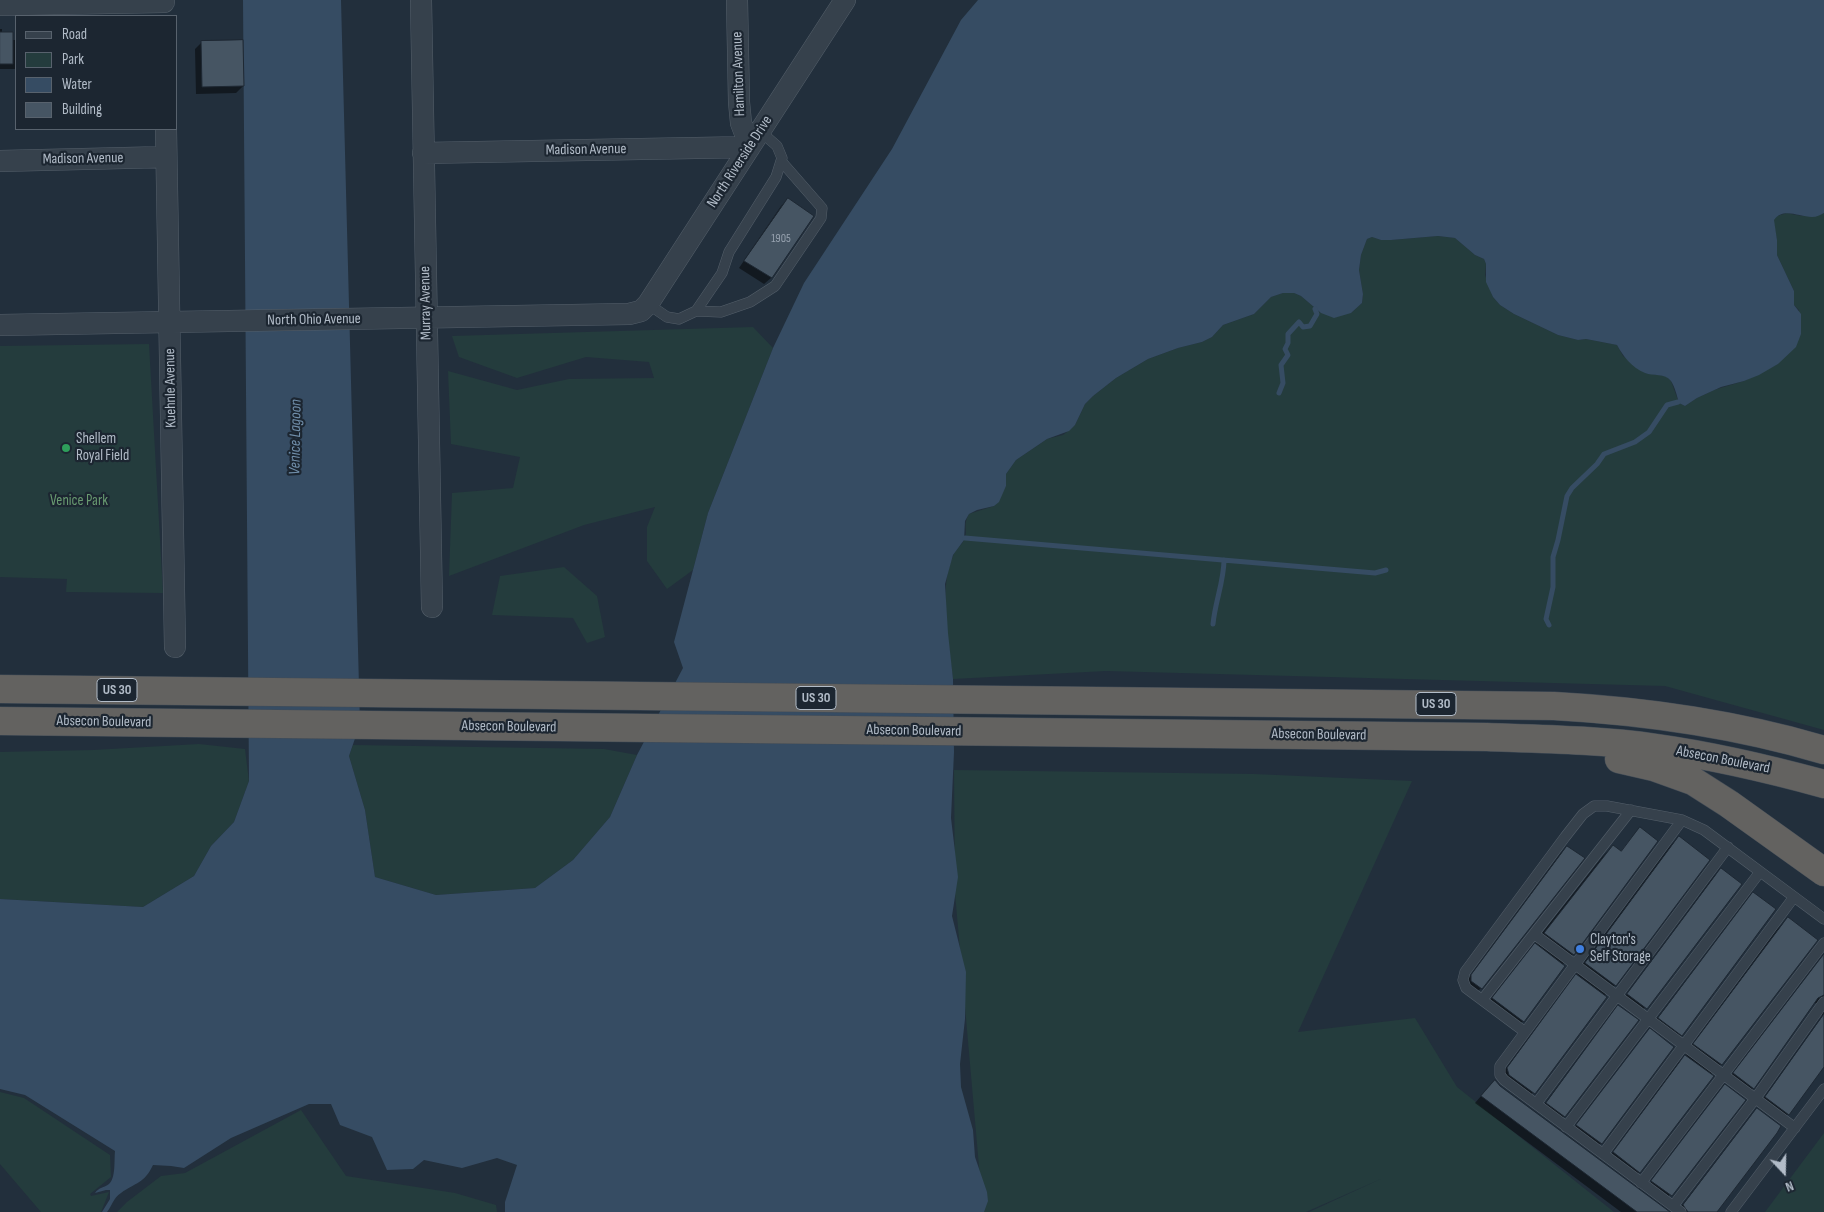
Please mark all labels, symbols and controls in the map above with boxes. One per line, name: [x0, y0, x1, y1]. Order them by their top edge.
legend: [15, 15, 178, 130]
text: Road: [62, 25, 87, 44]
street label: Hamilton Avenue: [729, 31, 749, 117]
text: Park: [62, 50, 84, 69]
text: Water: [62, 75, 92, 94]
text: Building: [62, 100, 102, 119]
street label: North Riverside Drive: [704, 113, 776, 211]
street label: Madison Avenue: [545, 140, 627, 160]
street label: Madison Avenue: [42, 149, 124, 169]
house number: 1905: [771, 232, 791, 246]
street label: Murray Avenue: [416, 266, 436, 340]
street label: North Ohio Avenue: [267, 310, 361, 330]
street label: Kuehnle Avenue: [161, 348, 181, 428]
water label: Venice Lagoon: [286, 399, 306, 475]
place label: Shellem Royal Field: [76, 430, 129, 465]
marker: Shellem Royal Field: [60, 442, 72, 454]
park label: Venice Park: [50, 492, 108, 510]
road number: US 30: [97, 678, 137, 702]
road number: US 30: [796, 686, 836, 710]
road number: US 30: [1416, 692, 1456, 716]
street label: Absecon Boulevard: [56, 712, 152, 732]
street label: Absecon Boulevard: [461, 717, 557, 737]
street label: Absecon Boulevard: [866, 721, 962, 741]
street label: Absecon Boulevard: [1271, 725, 1367, 745]
street label: Absecon Boulevard: [1675, 742, 1771, 778]
place label: Clayton's Self Storage: [1590, 931, 1651, 966]
marker: Clayton's Self Storage: [1574, 943, 1586, 955]
north arrow: [1759, 1147, 1809, 1197]
text: N: [1783, 1177, 1796, 1196]

